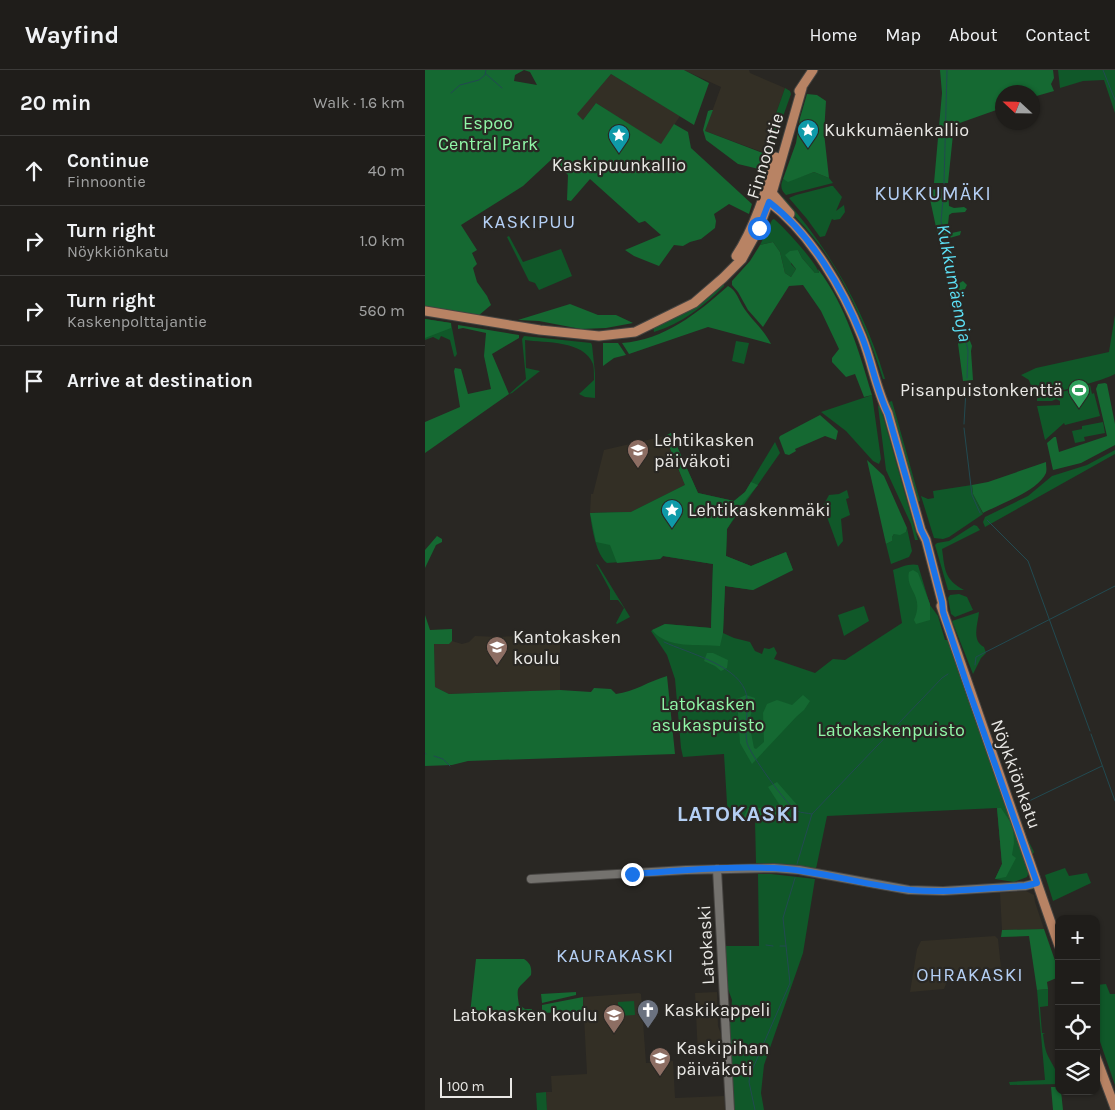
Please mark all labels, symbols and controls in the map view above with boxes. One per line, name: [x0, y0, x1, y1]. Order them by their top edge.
text: Wayfind: [25, 21, 119, 49]
text: Home: [809, 24, 857, 46]
text: Map: [885, 24, 921, 46]
text: About: [949, 24, 998, 46]
text: Contact: [1026, 24, 1090, 46]
north arrow: [995, 85, 1040, 130]
text: 20 min: [20, 91, 91, 115]
text: Walk · 1.6 km: [313, 93, 405, 112]
street label: Finnoontie: [742, 110, 788, 202]
park label: Espoo Central Park: [438, 112, 538, 155]
place icon: Kukkumäenkallio: [796, 118, 820, 149]
place label: Kukkumäenkallio: [824, 119, 969, 141]
place icon: Kaskipuunkallio: [607, 123, 631, 154]
text: Continue: [67, 150, 149, 172]
place label: Kaskipuunkallio: [552, 154, 686, 176]
icon: ahead: [20, 157, 48, 185]
text: 40 m: [368, 161, 405, 180]
text: Finnoontie: [67, 172, 146, 191]
district label: KUKKUMÄKI: [874, 182, 992, 205]
district label: KASKIPUU: [482, 211, 576, 233]
route start: [748, 217, 771, 240]
text: Turn right: [67, 220, 156, 242]
water label: Kukkumäenoja: [932, 222, 976, 344]
icon: right: [20, 227, 48, 255]
text: 1.0 km: [360, 231, 405, 250]
text: Nöykkiönkatu: [67, 242, 169, 261]
text: Turn right: [67, 290, 156, 312]
icon: right: [20, 297, 48, 325]
text: 560 m: [359, 301, 405, 320]
text: Kaskenpolttajantie: [67, 312, 207, 331]
icon: arrive: [20, 367, 48, 395]
text: Arrive at destination: [67, 370, 253, 392]
sports icon: Pisanpuistonkenttä: [1067, 378, 1091, 409]
place label: Pisanpuistonkenttä: [900, 379, 1063, 401]
place label: Lehtikasken päiväkoti: [654, 429, 754, 472]
school or university icon: Lehtikasken päiväkoti: [626, 438, 650, 469]
place icon: Lehtikaskenmäki: [660, 498, 684, 529]
place label: Lehtikaskenmäki: [688, 499, 831, 521]
place label: Kantokasken koulu: [513, 626, 621, 669]
school or university icon: Kantokasken koulu: [485, 635, 509, 666]
park label: Latokasken asukaspuisto: [652, 693, 764, 736]
street label: Nöykkiönkatu: [986, 716, 1046, 832]
park label: Latokaskenpuisto: [817, 719, 965, 741]
district label: LATOKASKI: [677, 801, 799, 827]
route end: [621, 863, 644, 886]
street label: Latokaski: [693, 905, 719, 985]
map controls: [1055, 915, 1100, 1095]
button: +: [1055, 915, 1100, 960]
district label: KAURAKASKI: [556, 945, 674, 967]
button: −: [1055, 960, 1100, 1005]
district label: OHRAKASKI: [916, 964, 1024, 986]
church icon: Kaskikappeli: [636, 998, 660, 1029]
place label: Kaskikappeli: [664, 999, 771, 1021]
school or university icon: Latokasken koulu: [602, 1003, 626, 1034]
place label: Latokasken koulu: [452, 1004, 598, 1026]
button: locate: [1055, 1005, 1100, 1050]
place label: Kaskipihan päiväkoti: [676, 1037, 769, 1080]
school or university icon: Kaskipihan päiväkoti: [648, 1046, 672, 1077]
button: layers: [1055, 1050, 1100, 1095]
scale bar: [440, 1075, 513, 1098]
text: 100 m: [447, 1078, 485, 1095]

